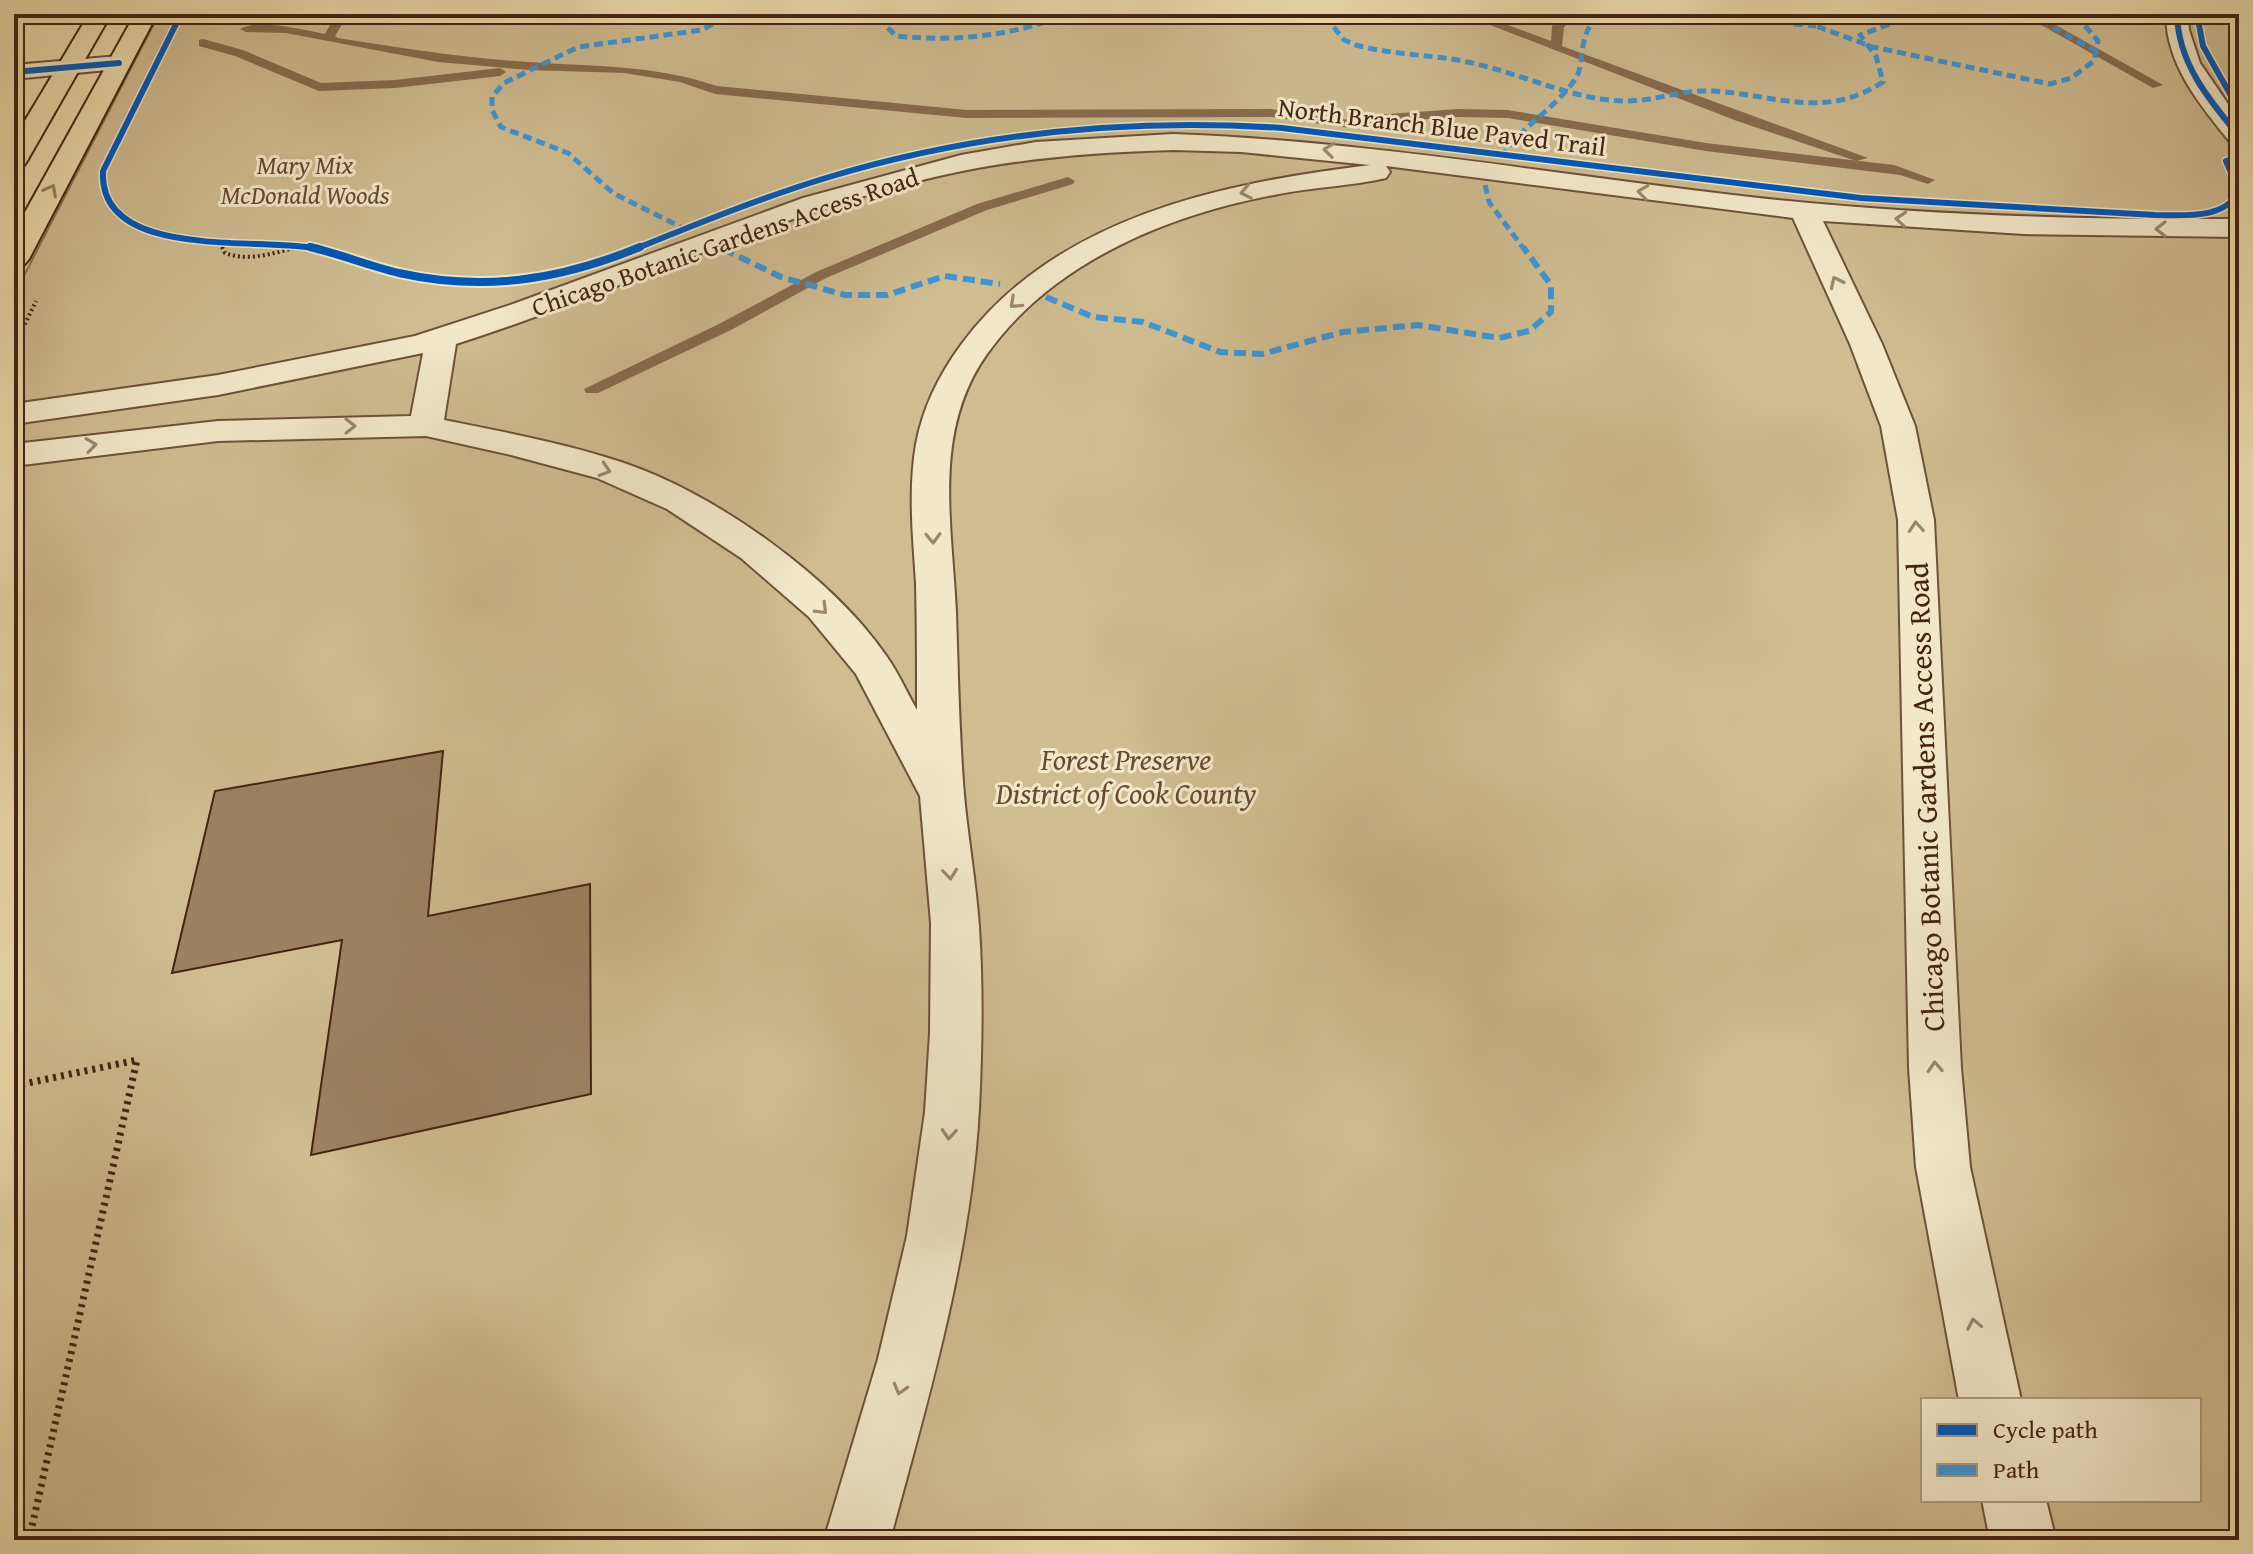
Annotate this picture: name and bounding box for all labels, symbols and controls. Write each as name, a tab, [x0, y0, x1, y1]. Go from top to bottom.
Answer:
street label: North Branch Blue Paved Trail	[1276, 87, 1608, 166]
one-way arrow	[1323, 142, 1336, 159]
park label: Mary Mix McDonald Woods	[221, 145, 390, 214]
street label: Chicago Botanic Gardens Access Road	[526, 157, 924, 326]
one-way arrow	[1240, 183, 1254, 200]
one-way arrow	[1636, 183, 1649, 200]
one-way arrow	[41, 184, 56, 198]
one-way arrow	[1894, 210, 1907, 227]
one-way arrow	[2154, 220, 2167, 238]
one-way arrow	[1830, 276, 1846, 290]
one-way arrow	[1010, 294, 1025, 308]
one-way arrow	[344, 417, 357, 435]
one-way arrow	[85, 436, 98, 453]
one-way arrow	[598, 461, 611, 477]
one-way arrow	[1908, 520, 1925, 533]
one-way arrow	[925, 532, 942, 545]
street label: Chicago Botanic Gardens Access Road	[1895, 562, 1955, 1032]
one-way arrow	[813, 599, 827, 614]
park label: Forest Preserve District of Cook County	[995, 737, 1256, 815]
one-way arrow	[941, 868, 958, 881]
one-way arrow	[1927, 1060, 1944, 1073]
one-way arrow	[941, 1128, 958, 1141]
one-way arrow	[1966, 1317, 1983, 1331]
one-way arrow	[893, 1381, 910, 1395]
legend	[1921, 1398, 2201, 1502]
text: Cycle path	[1993, 1412, 2098, 1447]
text: Path	[1993, 1452, 2040, 1487]

